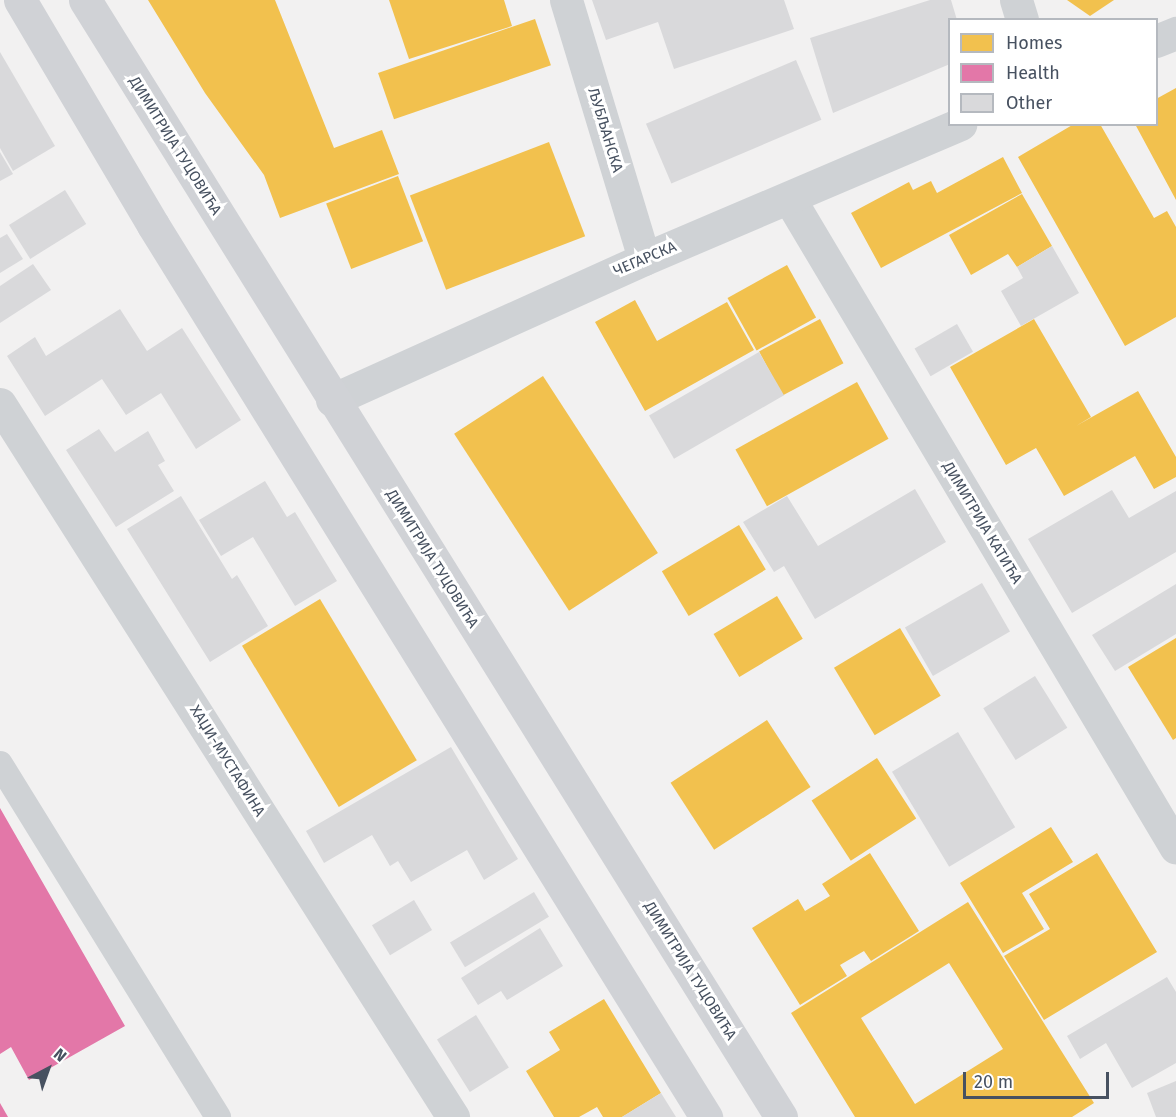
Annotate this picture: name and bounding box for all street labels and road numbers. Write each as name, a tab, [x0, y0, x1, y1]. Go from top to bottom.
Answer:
street label: ДИМИТРИЈА ТУЦОВИЋА	[125, 73, 225, 219]
street label: ЉУБЉАНСКА	[584, 85, 626, 175]
street label: ЧЕГАРСКА	[611, 238, 679, 280]
street label: ДИМИТРИЈА КАТИЋА	[938, 459, 1026, 587]
street label: ДИМИТРИЈА ТУЦОВИЋА	[382, 486, 482, 632]
street label: ХАЏИ-МУСТАФИНА	[186, 702, 268, 820]
street label: ДИМИТРИЈА ТУЦОВИЋА	[640, 898, 740, 1044]

